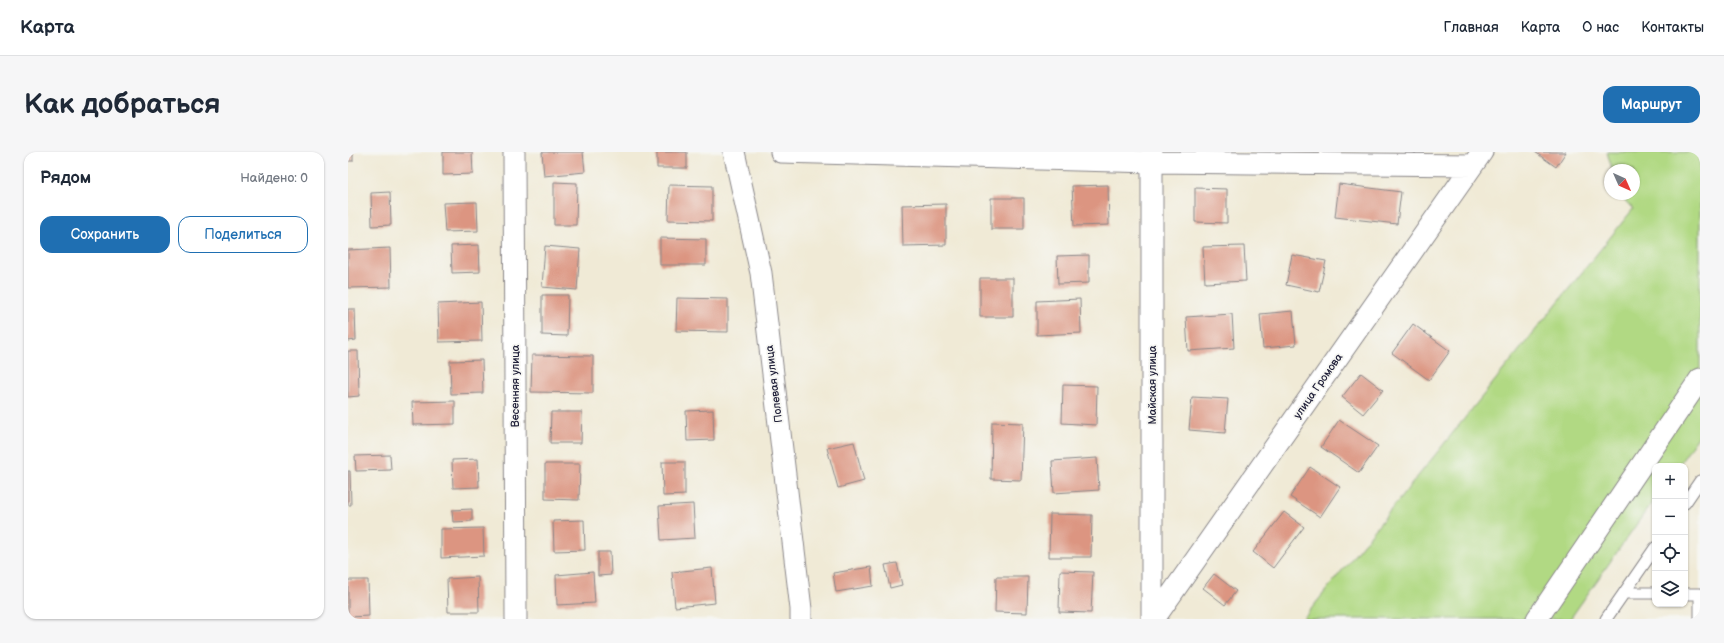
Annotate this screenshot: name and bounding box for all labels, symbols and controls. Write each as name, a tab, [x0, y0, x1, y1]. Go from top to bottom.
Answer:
text: Карта	[20, 16, 74, 39]
text: Главная	[1444, 19, 1499, 36]
text: Карта	[1521, 19, 1560, 36]
text: О нас	[1582, 19, 1619, 36]
text: Контакты	[1641, 19, 1704, 36]
button: Маршрут	[1603, 86, 1700, 123]
text: Как добраться	[24, 88, 221, 121]
north arrow	[1604, 164, 1640, 200]
text: Рядом	[40, 168, 91, 188]
text: Найдено: 0	[240, 170, 308, 186]
button: Сохранить	[40, 216, 170, 253]
button: Поделиться	[178, 216, 308, 253]
street label: Весенняя улица	[509, 344, 522, 427]
street label: Полевая улица	[763, 344, 785, 424]
street label: Майская улица	[1146, 345, 1159, 425]
street label: улица Громова	[1291, 350, 1346, 421]
map controls	[1652, 463, 1688, 607]
button: +	[1652, 463, 1688, 499]
button: −	[1652, 499, 1688, 535]
button: locate	[1652, 535, 1688, 571]
button: layers	[1652, 571, 1688, 607]

